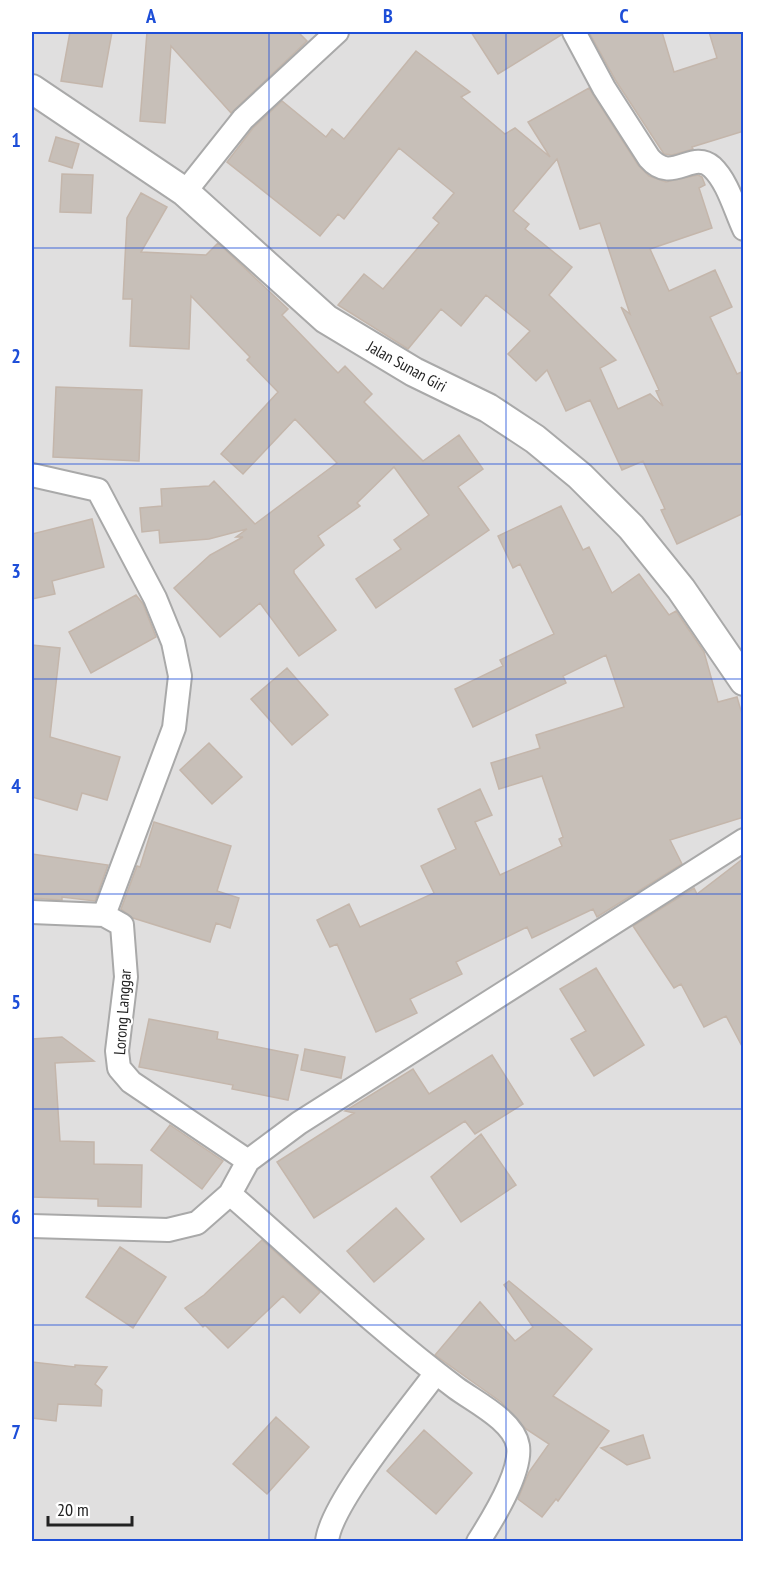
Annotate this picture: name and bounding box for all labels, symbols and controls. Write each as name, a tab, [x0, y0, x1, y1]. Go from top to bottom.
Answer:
text: A	[145, 3, 157, 29]
text: B	[383, 3, 393, 29]
text: C	[619, 3, 629, 29]
text: 1	[11, 127, 21, 153]
street label: Jalan Sunan Giri	[363, 336, 450, 396]
text: 2	[11, 343, 21, 369]
text: 3	[11, 558, 21, 584]
text: 4	[11, 773, 21, 799]
street label: Lorong Langgar	[109, 968, 135, 1056]
text: 5	[11, 989, 21, 1015]
text: 6	[11, 1204, 21, 1230]
text: 7	[11, 1419, 21, 1445]
scale bar	[48, 1489, 132, 1527]
text: 20 m	[57, 1498, 89, 1521]

